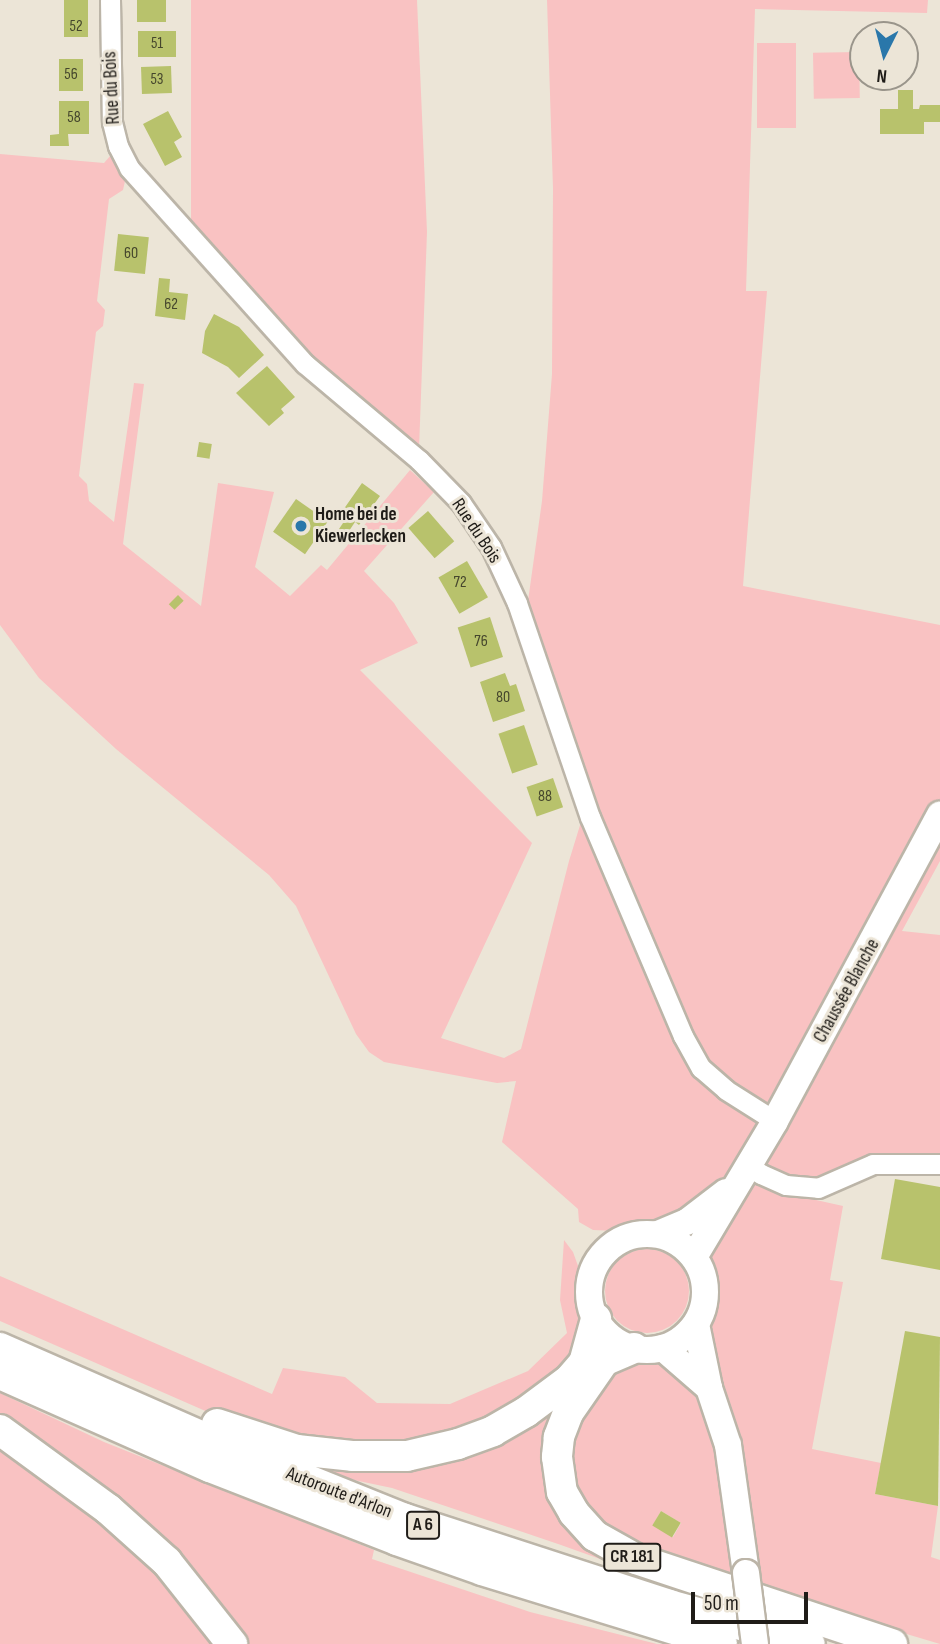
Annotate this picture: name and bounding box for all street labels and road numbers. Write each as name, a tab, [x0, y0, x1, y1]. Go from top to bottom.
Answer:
street label: Rue du Bois	[99, 51, 125, 125]
street label: Rue du Bois	[446, 494, 506, 568]
street label: Chaussée Blanche	[809, 935, 885, 1047]
street label: Autoroute d'Arlon	[283, 1462, 395, 1524]
road number: A 6	[406, 1510, 440, 1540]
road number: CR 181	[602, 1542, 662, 1572]

